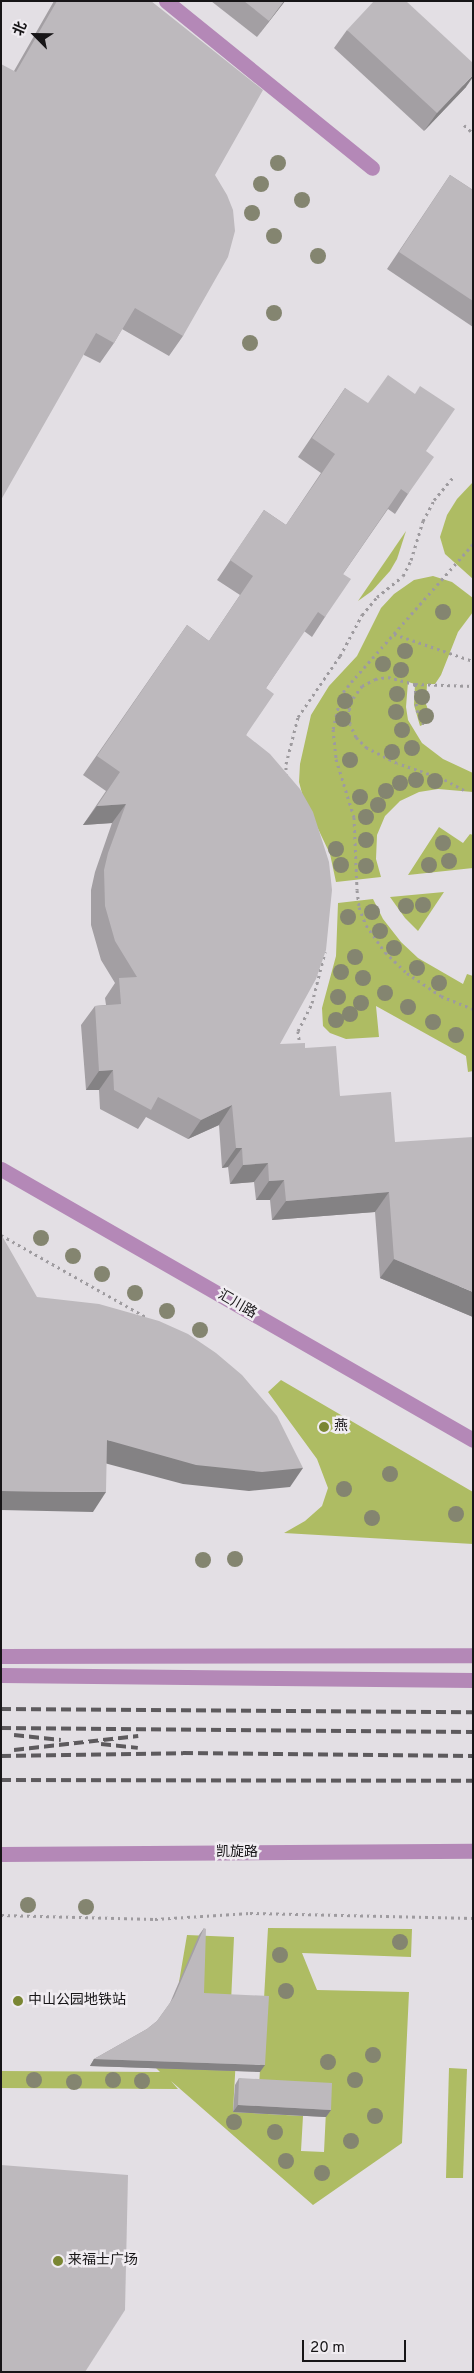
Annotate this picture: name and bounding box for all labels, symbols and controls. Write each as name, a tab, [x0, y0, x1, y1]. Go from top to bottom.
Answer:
north arrow	[10, 10, 60, 60]
text: 北	[10, 19, 31, 39]
street label: 汇川路	[215, 1287, 259, 1323]
place label: 燕	[334, 1419, 348, 1435]
marker: 燕	[318, 1421, 330, 1433]
street label: 凯旋路	[216, 1845, 258, 1861]
place label: 中山公园地铁站	[28, 1993, 126, 2009]
marker: 中山公园地铁站	[12, 1995, 24, 2007]
place label: 来福士广场	[68, 2253, 138, 2269]
marker: 来福士广场	[52, 2255, 64, 2267]
scale bar	[304, 2330, 408, 2362]
text: 20 m	[310, 2339, 345, 2358]

